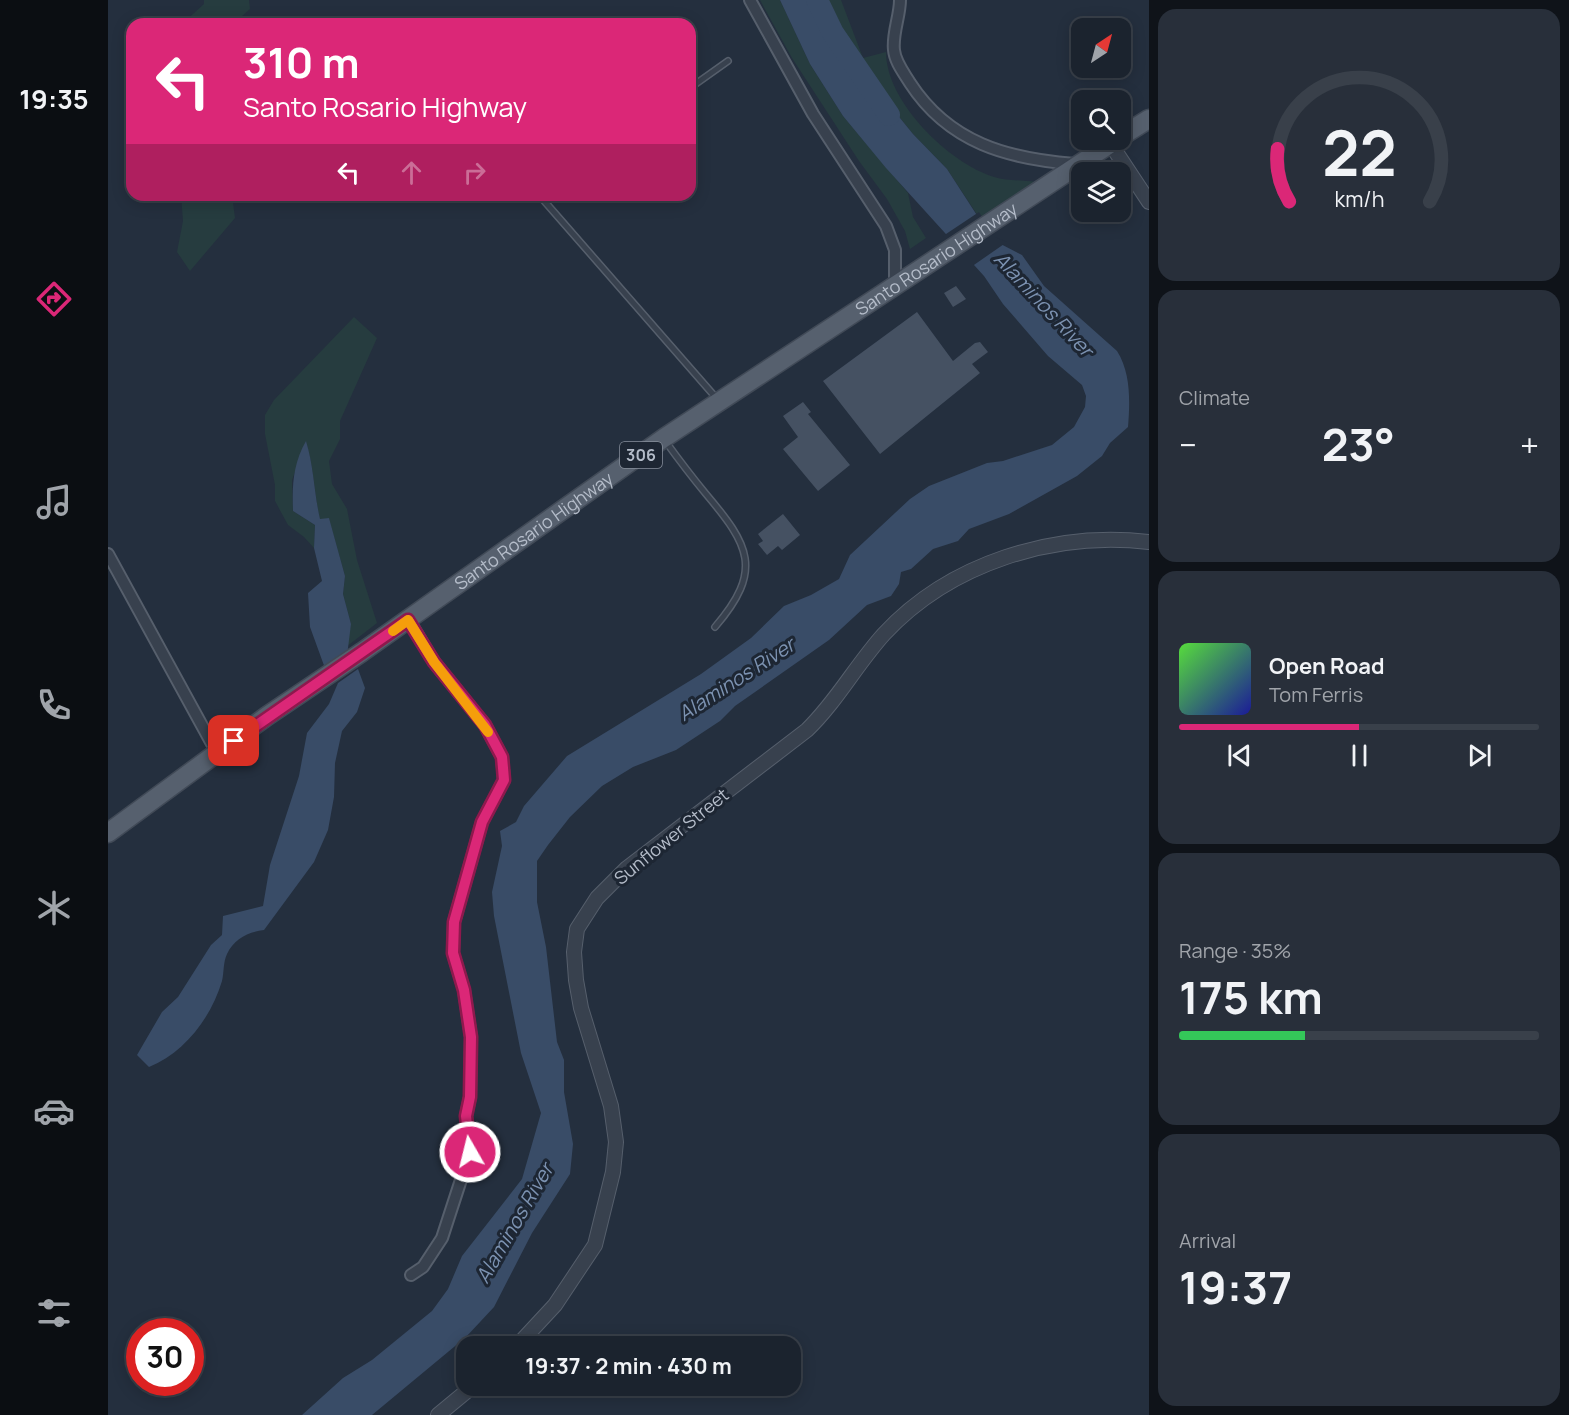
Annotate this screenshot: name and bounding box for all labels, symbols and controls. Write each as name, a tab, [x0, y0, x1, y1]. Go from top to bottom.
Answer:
north arrow	[1071, 18, 1131, 78]
map controls	[1071, 18, 1131, 222]
text: 310 m	[243, 33, 360, 91]
icon: left	[144, 42, 222, 120]
text: 19:35	[19, 80, 89, 117]
text: Santo Rosario Highway	[243, 88, 527, 125]
button: search	[1071, 90, 1131, 150]
text: 22	[1322, 109, 1396, 195]
icon: left	[332, 156, 365, 189]
icon: ahead	[395, 156, 428, 189]
icon: right	[458, 156, 491, 189]
button: layers	[1071, 162, 1131, 222]
text: km/h	[1334, 184, 1384, 213]
street label: Santo Rosario Highway	[850, 196, 1022, 321]
water label: Alaminos River	[988, 246, 1101, 364]
icon: directions	[33, 278, 75, 320]
text: Climate	[1179, 384, 1250, 411]
text: 23°	[1322, 413, 1395, 475]
text: −	[1179, 422, 1197, 467]
text: +	[1520, 422, 1539, 467]
road number: 306	[620, 442, 662, 468]
street label: Santo Rosario Highway	[449, 466, 618, 595]
icon: music	[33, 481, 75, 523]
water label: Alaminos River	[672, 630, 802, 727]
text: Open Road	[1269, 651, 1384, 681]
text: Tom Ferris	[1269, 681, 1363, 708]
icon: phone	[33, 684, 75, 726]
pin	[208, 715, 259, 766]
icon: arrive	[217, 724, 250, 757]
icon: previous	[1223, 739, 1256, 772]
icon: pause	[1343, 739, 1376, 772]
icon: next	[1463, 739, 1496, 772]
street label: Sunflower Street	[609, 782, 733, 890]
icon: climate	[33, 887, 75, 929]
text: Range · 35%	[1179, 937, 1291, 964]
text: 175 km	[1179, 966, 1323, 1028]
icon: car	[33, 1090, 75, 1132]
position arrow	[438, 1120, 502, 1184]
water label: Alaminos River	[469, 1156, 561, 1288]
text: Arrival	[1179, 1227, 1236, 1254]
text: 19:37	[1179, 1256, 1292, 1318]
icon: filters	[33, 1292, 75, 1334]
speed limit sign: 30	[126, 1318, 204, 1396]
text: 19:37 · 2 min · 430 m	[525, 1351, 732, 1381]

